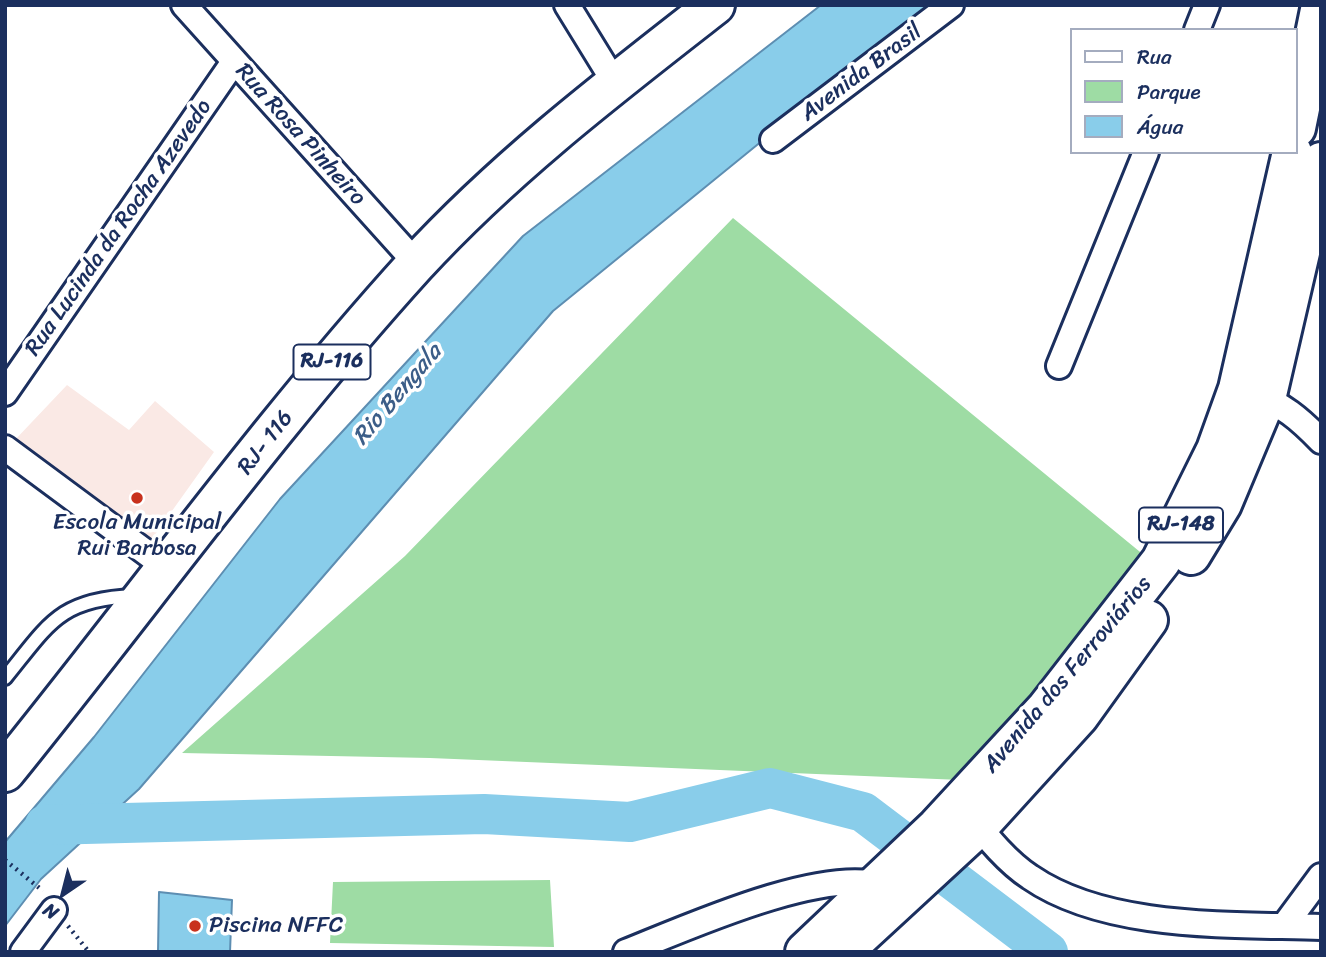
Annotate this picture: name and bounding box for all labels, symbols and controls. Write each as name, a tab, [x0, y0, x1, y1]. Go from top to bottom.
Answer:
street label: Avenida Brasil	[796, 18, 928, 128]
legend	[1070, 28, 1298, 154]
text: Rua	[1137, 38, 1172, 76]
street label: Rua Rosa Pinheiro	[229, 58, 371, 212]
text: Parque	[1137, 73, 1201, 111]
street label: Rua Lucinda da Rocha Azevedo	[20, 94, 218, 362]
text: Água	[1137, 108, 1183, 146]
water label: Rio Bengala	[347, 339, 449, 451]
road number: RJ-116	[294, 344, 370, 380]
street label: RJ- 116	[232, 405, 300, 481]
marker: Escola Municipal Rui Barbosa	[129, 490, 145, 506]
road number: RJ-148	[1139, 508, 1223, 542]
place label: Escola Municipal Rui Barbosa	[53, 509, 221, 563]
street label: Avenida dos Ferroviários	[978, 571, 1158, 779]
north arrow	[28, 859, 98, 929]
text: N	[36, 894, 66, 929]
place label: Piscina NFFC	[209, 912, 343, 940]
marker: Piscina NFFC	[187, 918, 203, 934]

